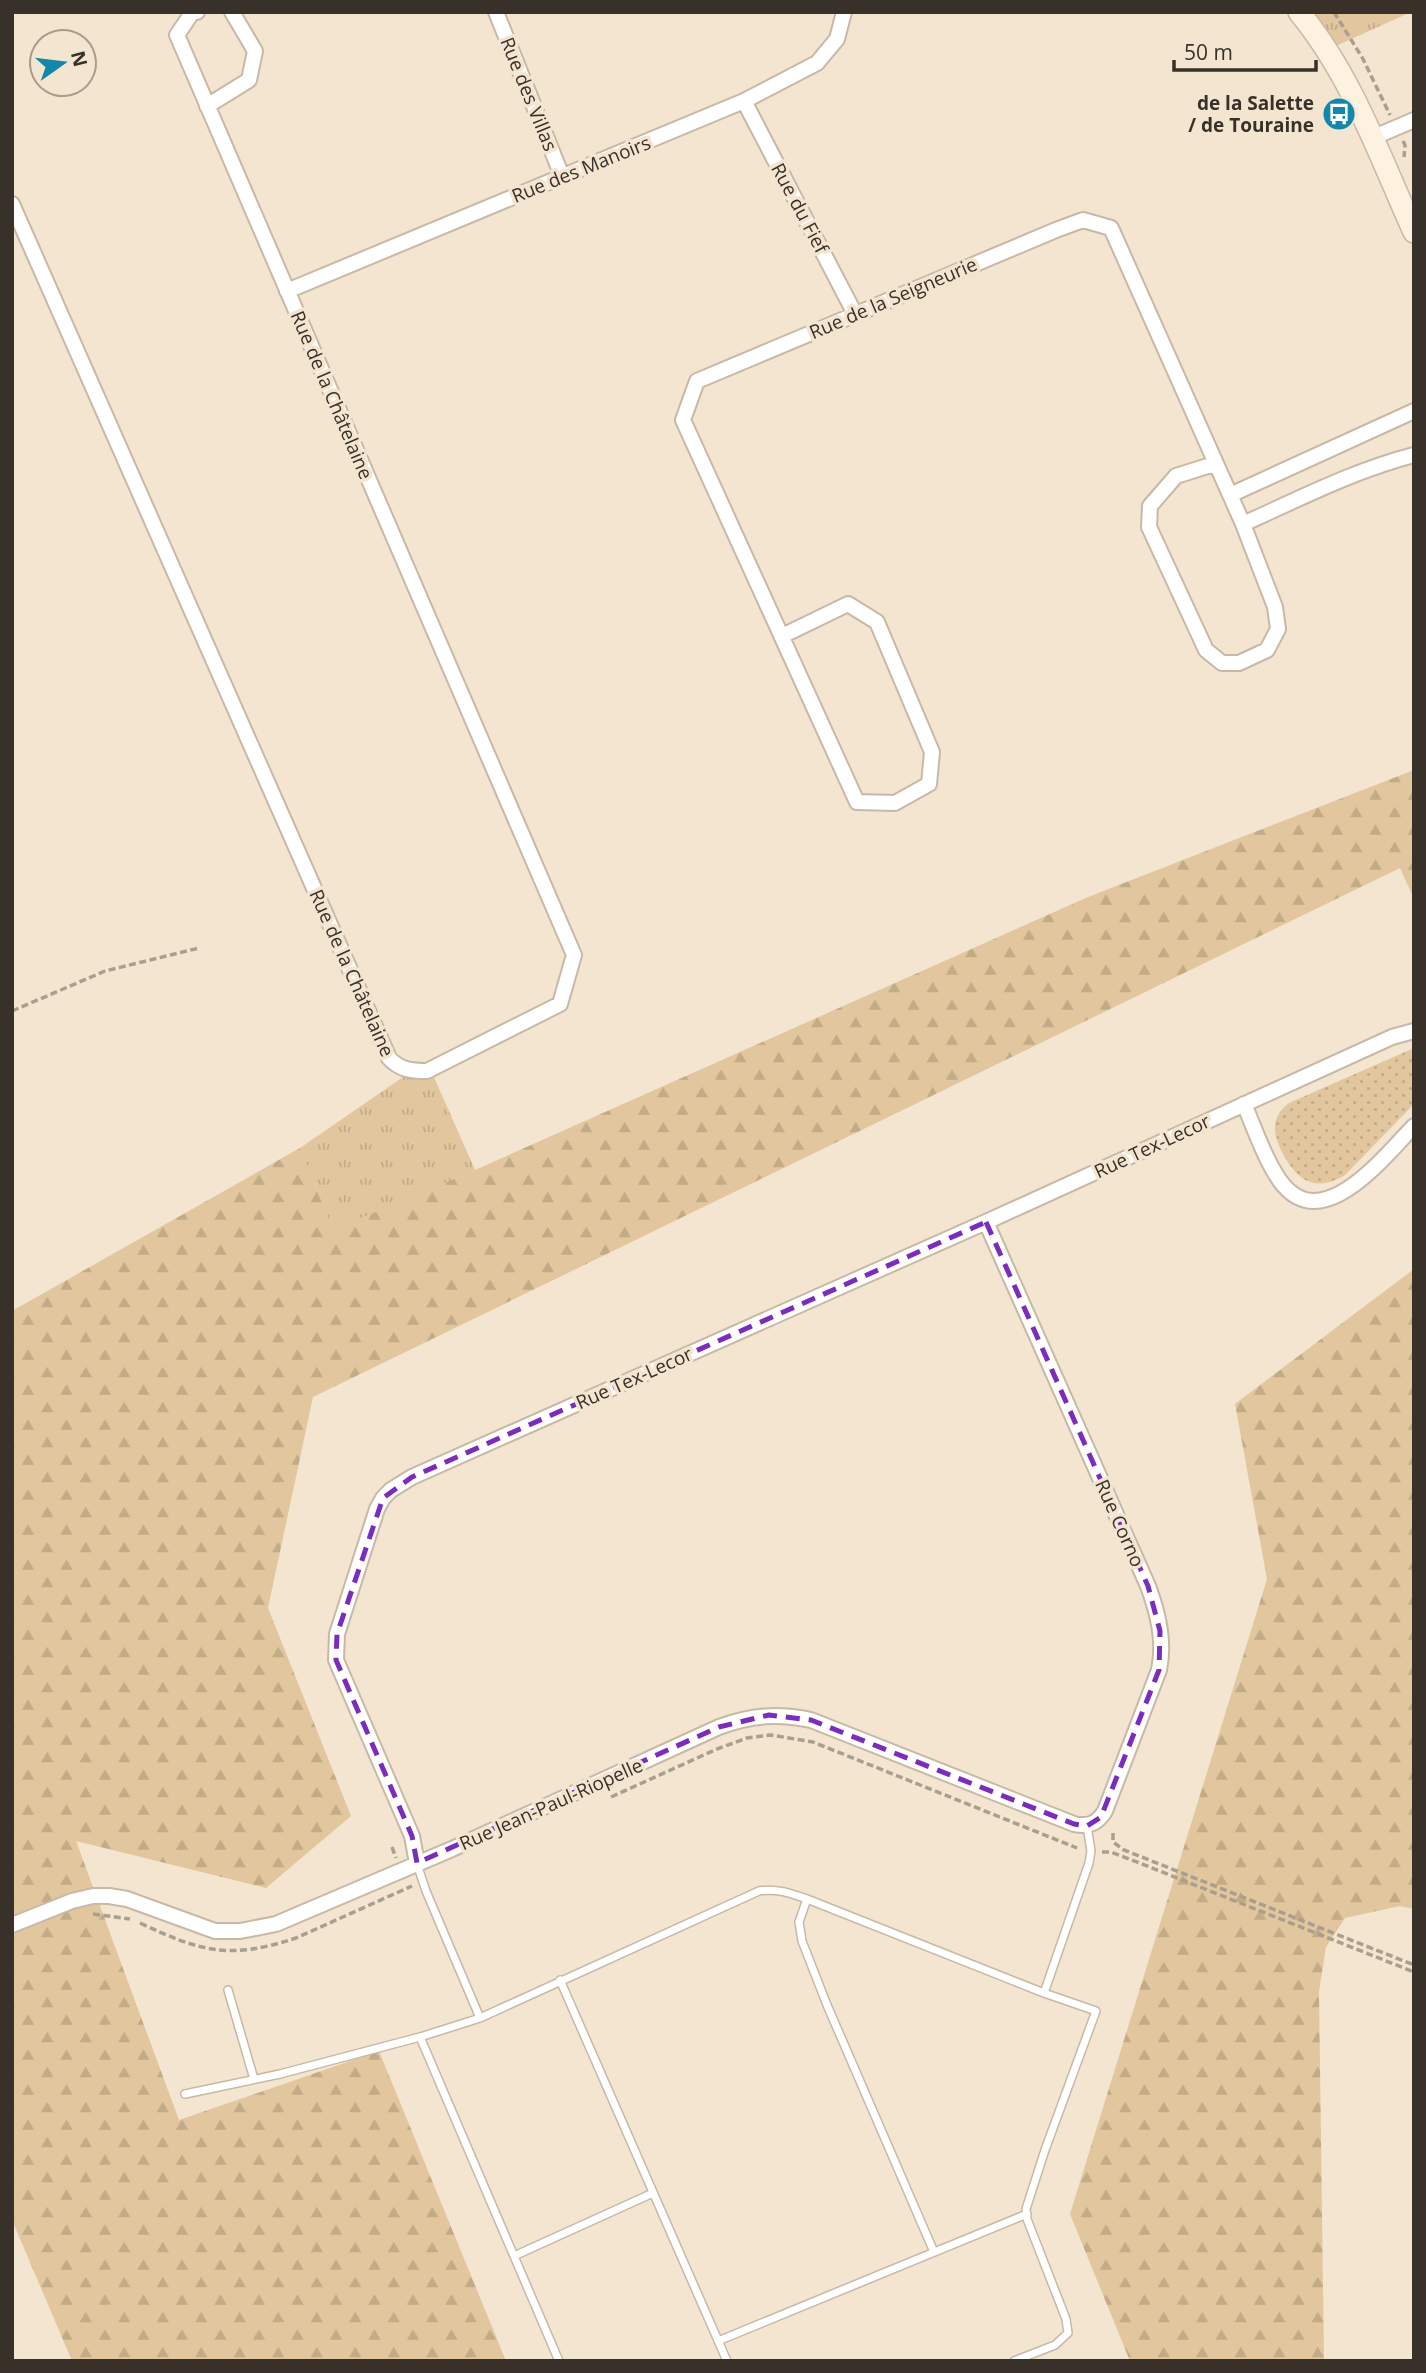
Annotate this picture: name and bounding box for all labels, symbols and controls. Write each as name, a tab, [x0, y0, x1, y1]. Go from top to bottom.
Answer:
north arrow	[28, 28, 98, 98]
scale bar	[1174, 28, 1316, 72]
street label: Rue des Villas	[494, 33, 564, 155]
text: 50 m	[1184, 38, 1233, 66]
text: N	[65, 48, 94, 70]
place label: de la Salette / de Touraine	[1188, 90, 1314, 138]
bus stop icon: de la Salette / de Touraine	[1320, 95, 1358, 133]
street label: Rue des Manoirs	[508, 129, 654, 209]
street label: Rue du Fief	[765, 158, 835, 259]
street label: Rue de la Seigneurie	[805, 251, 981, 345]
street label: Rue de la Châtelaine	[285, 307, 379, 483]
street label: Rue de la Châtelaine	[303, 885, 401, 1061]
street label: Rue Tex-Lecor	[1090, 1108, 1214, 1184]
street label: Rue Tex-Lecor	[572, 1341, 697, 1415]
street label: Rue Corno	[1089, 1475, 1151, 1571]
street label: Rue Jean-Paul-Riopelle	[455, 1752, 647, 1856]

